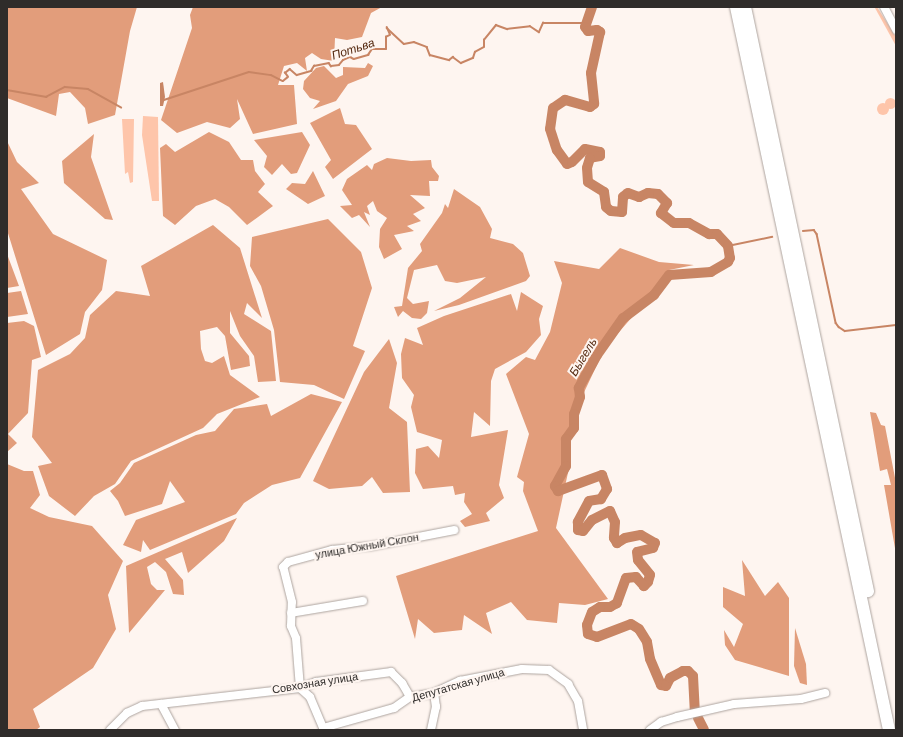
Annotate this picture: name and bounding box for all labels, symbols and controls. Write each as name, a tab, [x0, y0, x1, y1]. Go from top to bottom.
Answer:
water label: Потьва	[330, 35, 376, 63]
water label: Быгель	[566, 335, 600, 379]
street label: улица Южный Склон	[314, 530, 420, 562]
street label: Депутатская улица	[410, 665, 506, 705]
street label: Совхозная улица	[271, 670, 359, 696]

